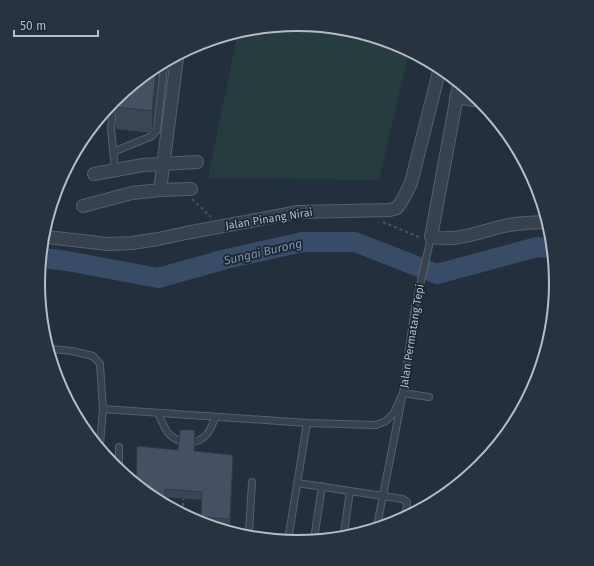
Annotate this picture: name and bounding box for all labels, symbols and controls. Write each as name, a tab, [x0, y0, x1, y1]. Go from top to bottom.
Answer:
scale bar	[14, 12, 98, 38]
text: 50 m	[20, 19, 46, 33]
street label: Jalan Pinang Nirai	[224, 206, 314, 232]
water label: Sungai Burong	[222, 236, 303, 268]
street label: Jalan Permatang Tepi	[397, 283, 427, 389]

